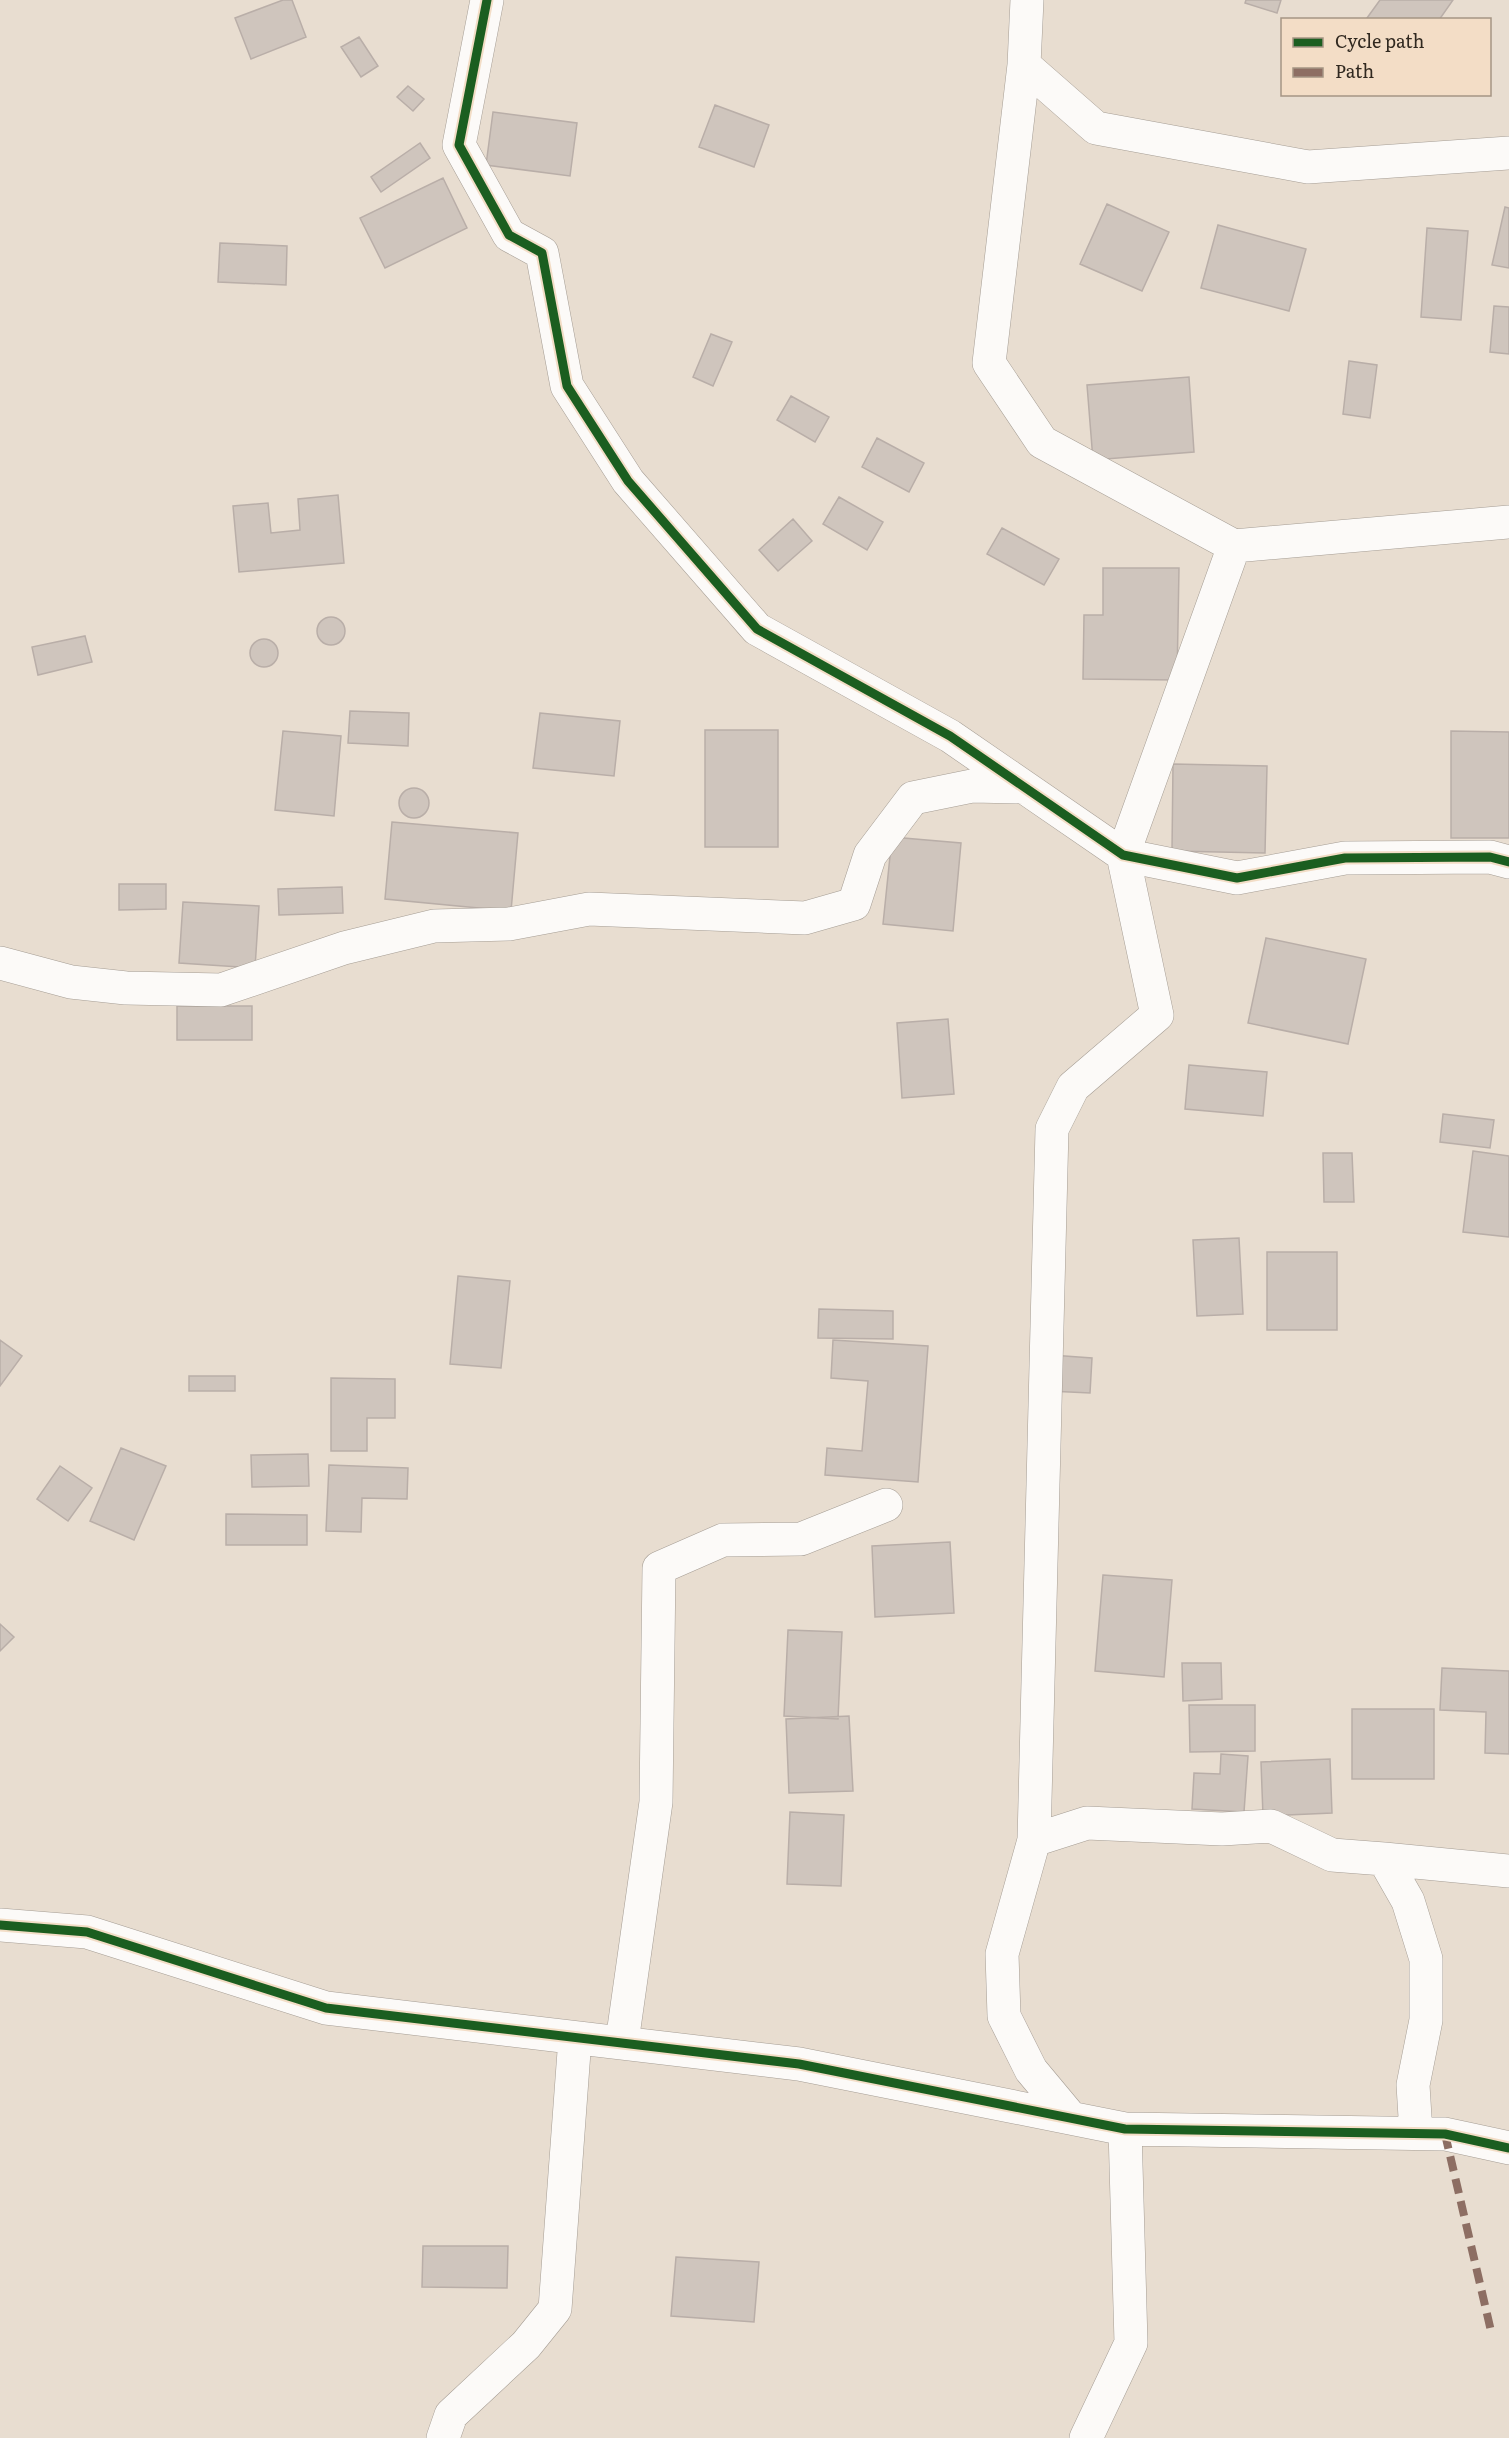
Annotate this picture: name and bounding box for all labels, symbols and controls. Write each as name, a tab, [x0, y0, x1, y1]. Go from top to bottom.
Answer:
legend	[1281, 18, 1491, 96]
text: Cycle path	[1335, 27, 1424, 54]
text: Path	[1335, 57, 1374, 84]

